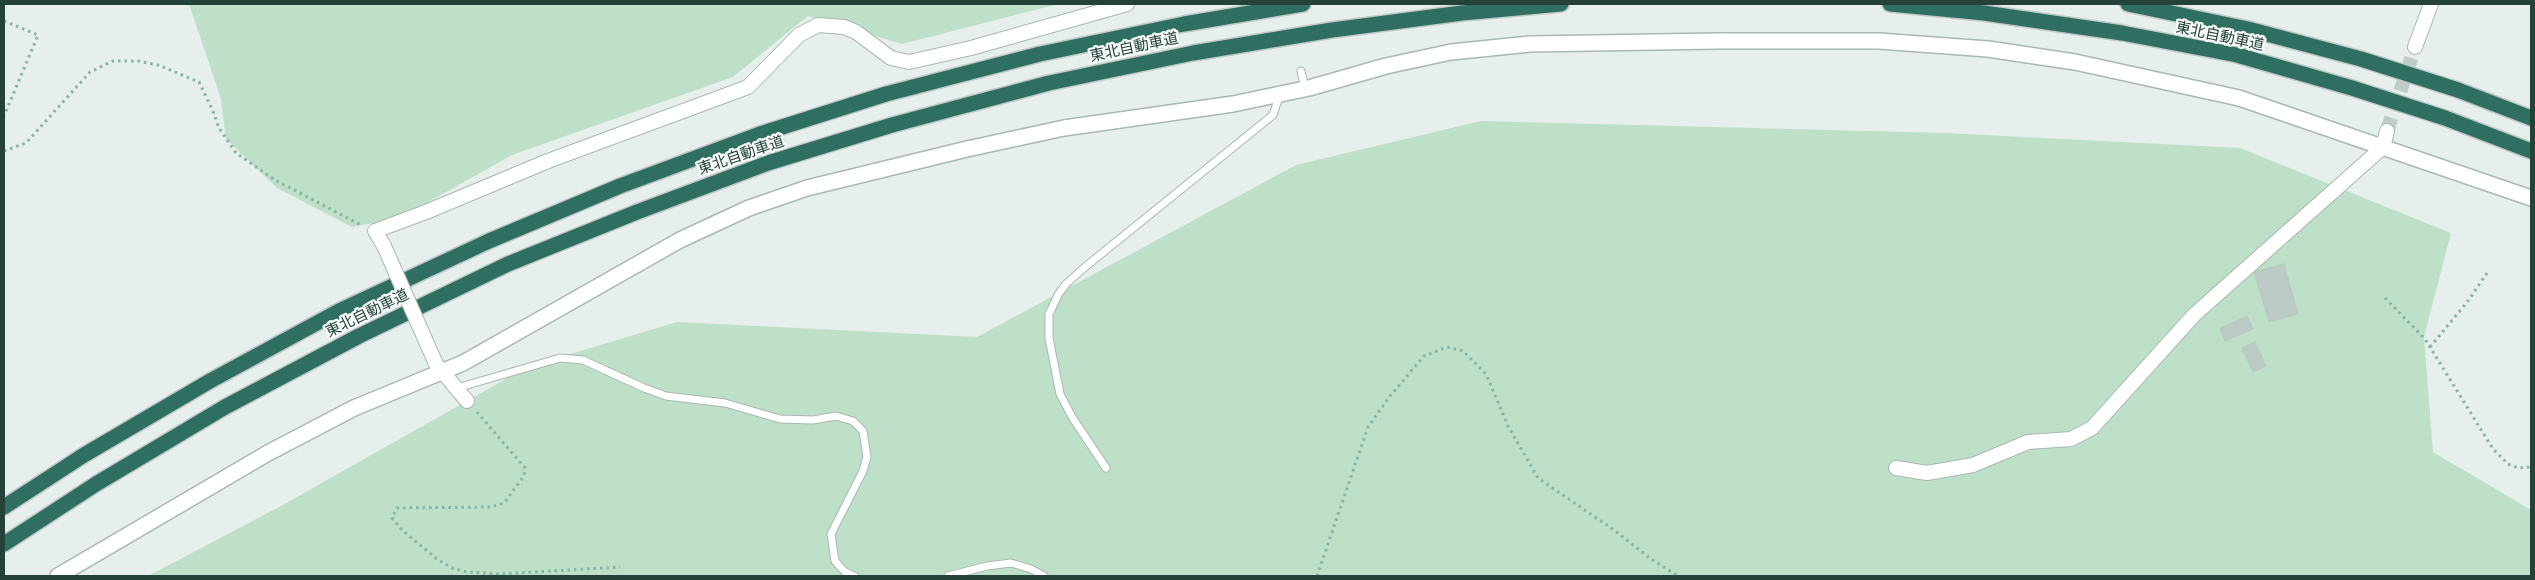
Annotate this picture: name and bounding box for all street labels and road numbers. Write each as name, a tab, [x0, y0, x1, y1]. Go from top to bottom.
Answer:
street label: 東北自動車道	[2174, 18, 2266, 54]
street label: 東北自動車道	[1088, 29, 1180, 65]
street label: 東北自動車道	[696, 132, 786, 178]
street label: 東北自動車道	[323, 285, 411, 341]

